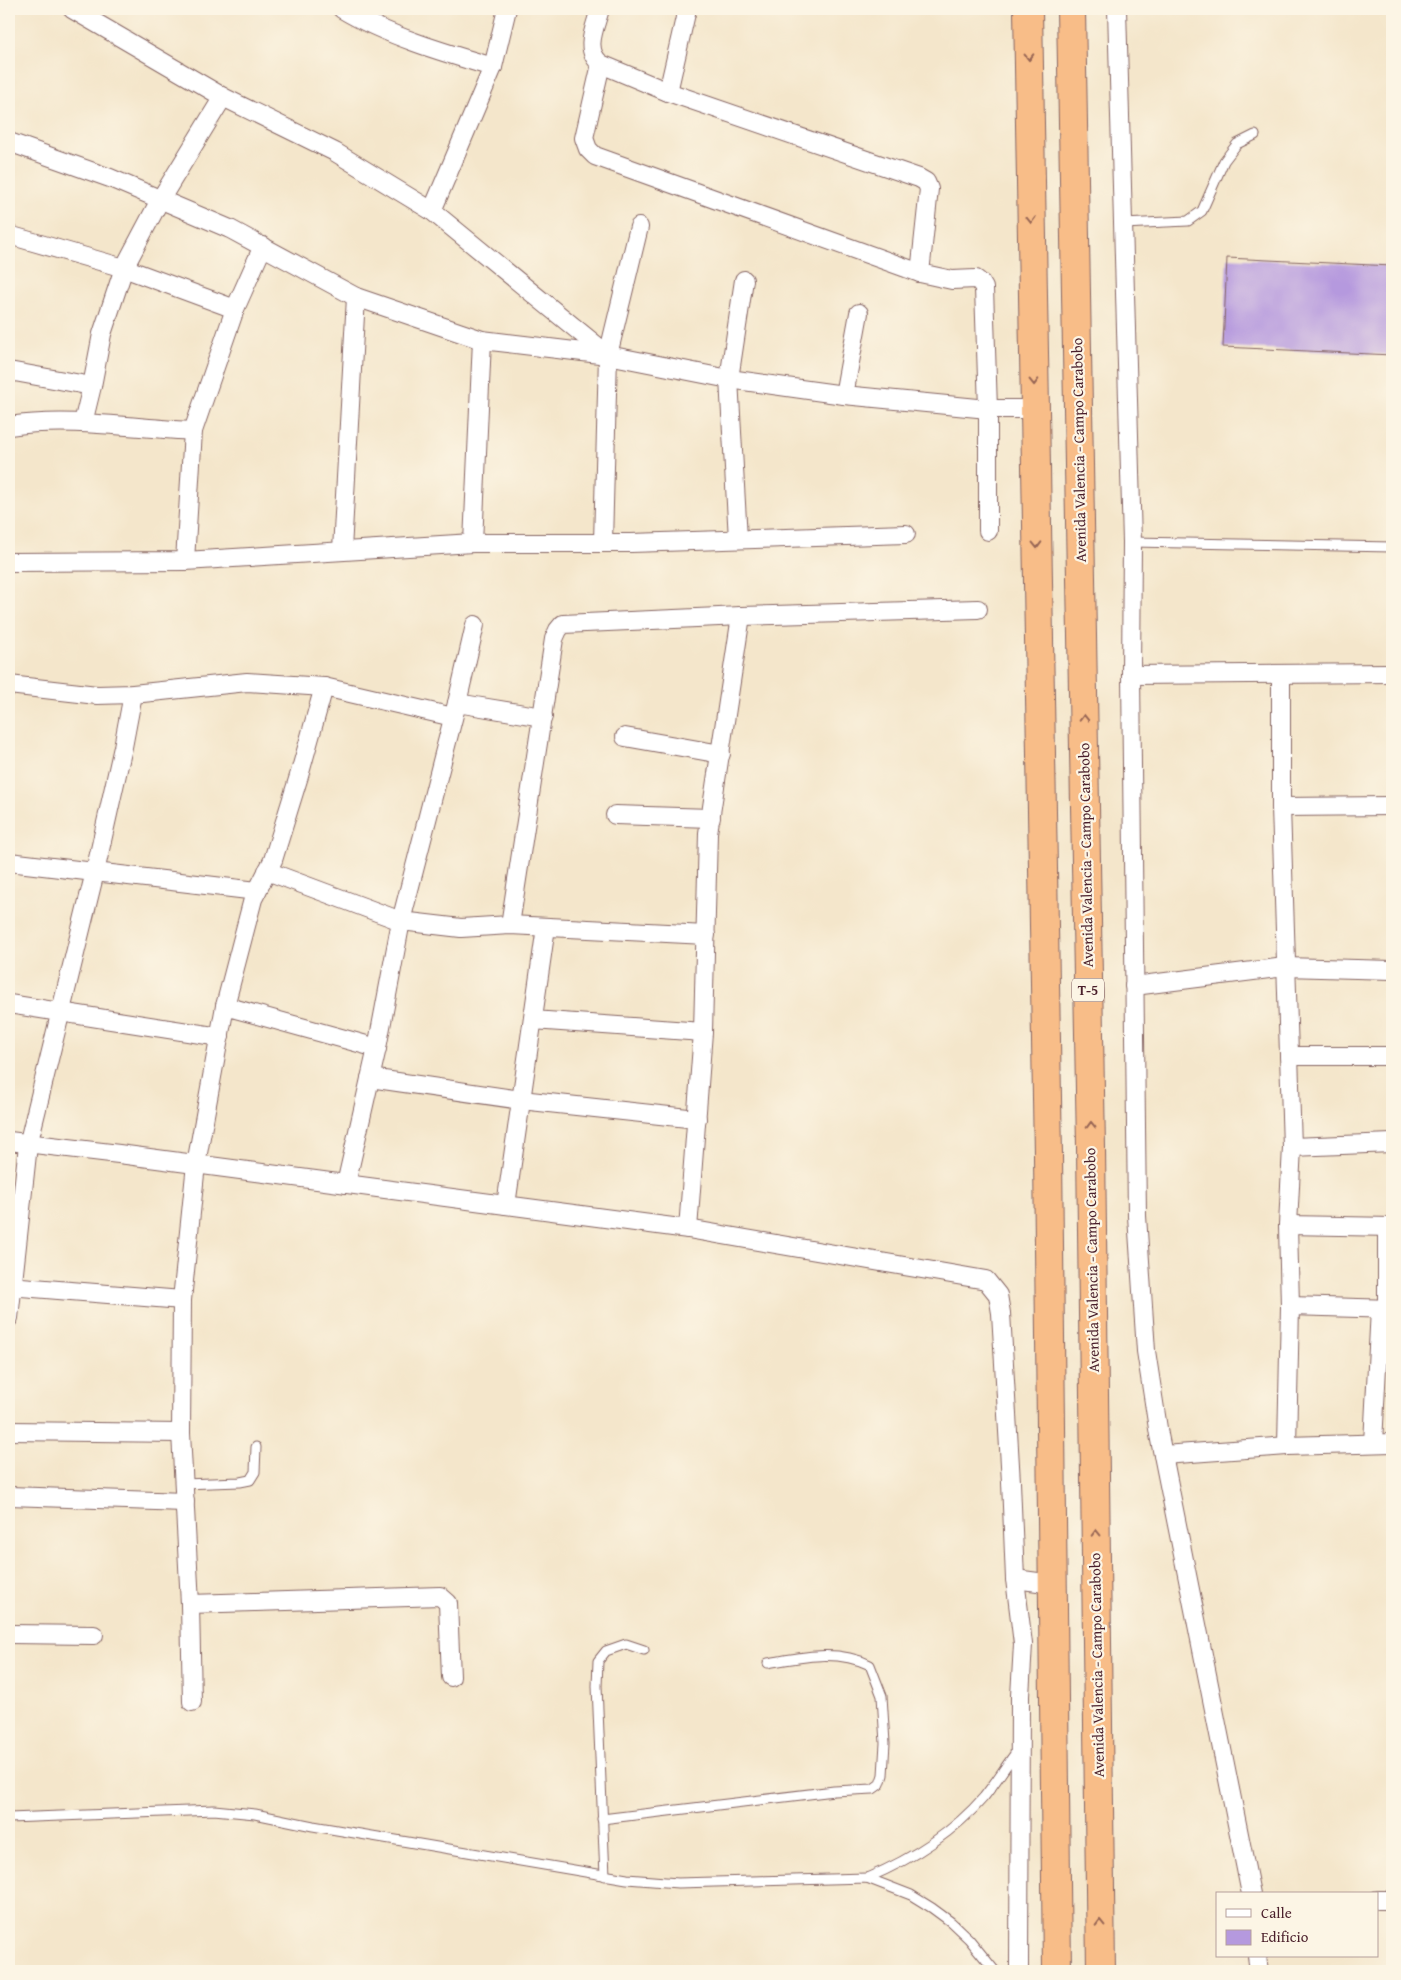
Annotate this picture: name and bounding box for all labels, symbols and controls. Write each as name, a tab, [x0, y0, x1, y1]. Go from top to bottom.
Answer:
one-way arrow	[1024, 54, 1034, 62]
one-way arrow	[1026, 216, 1036, 224]
street label: Avenida Valencia - Campo Carabobo	[1066, 337, 1091, 563]
one-way arrow	[1029, 379, 1039, 387]
one-way arrow	[1031, 541, 1042, 549]
one-way arrow	[1078, 713, 1089, 721]
street label: Avenida Valencia - Campo Carabobo	[1073, 742, 1098, 968]
road number: T-5	[1072, 978, 1104, 1002]
one-way arrow	[1086, 1121, 1096, 1128]
street label: Avenida Valencia - Campo Carabobo	[1079, 1147, 1104, 1373]
one-way arrow	[1091, 1528, 1101, 1536]
street label: Avenida Valencia - Campo Carabobo	[1084, 1552, 1109, 1778]
legend	[1216, 1892, 1378, 1958]
text: Calle	[1261, 1902, 1292, 1923]
one-way arrow	[1095, 1918, 1105, 1926]
text: Edificio	[1261, 1926, 1309, 1947]

